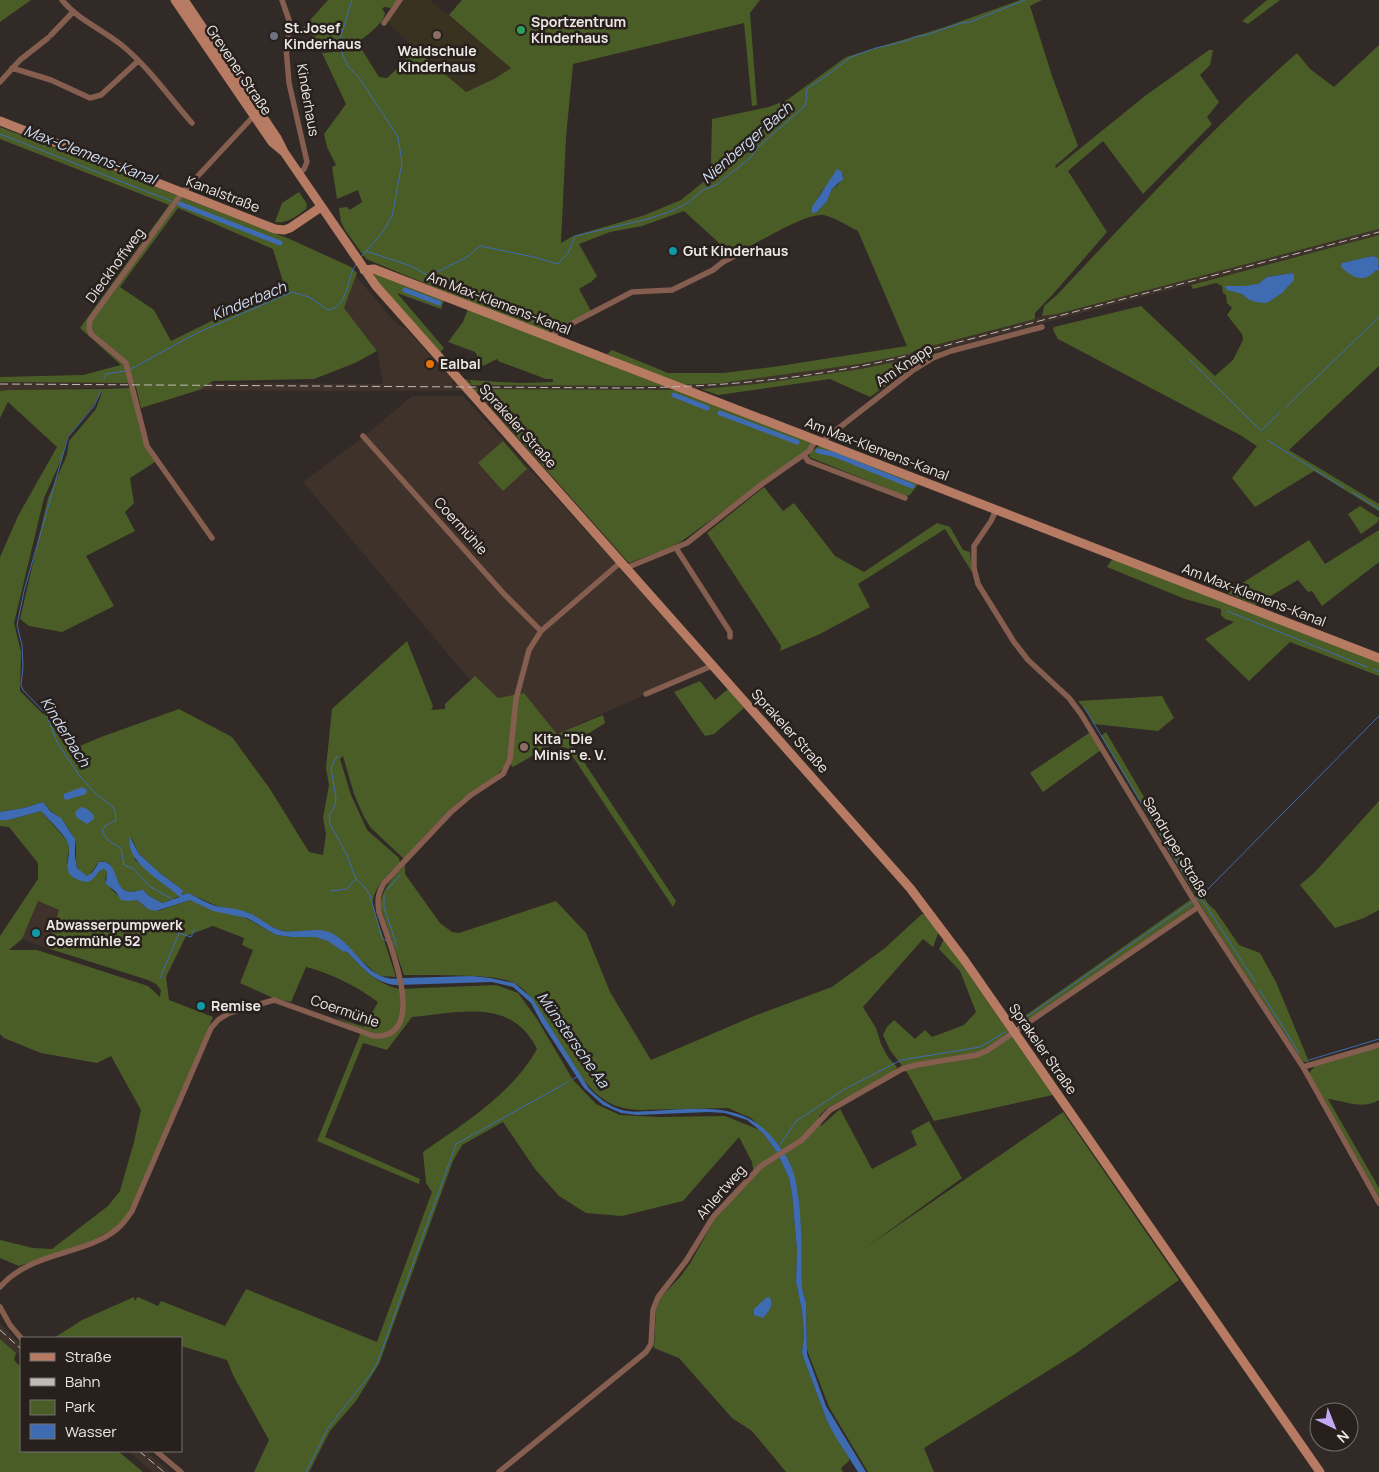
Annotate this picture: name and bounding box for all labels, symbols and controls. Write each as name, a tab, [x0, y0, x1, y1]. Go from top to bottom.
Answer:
place label: Sportzentrum Kinderhaus	[531, 12, 626, 47]
place label: St.Josef Kinderhaus	[284, 18, 362, 53]
street label: Grevener Straße	[202, 21, 277, 119]
marker: Sportzentrum Kinderhaus	[515, 24, 527, 36]
marker: Waldschule Kinderhaus	[431, 29, 443, 41]
marker: St.Josef Kinderhaus	[268, 30, 280, 42]
place label: Waldschule Kinderhaus	[397, 41, 477, 76]
street label: Kinderhaus	[293, 62, 324, 138]
water label: Nienberger Bach	[696, 96, 798, 188]
water label: Max-Clemens-Kanal	[21, 120, 162, 190]
street label: Kanalstraße	[184, 171, 263, 216]
street label: Dieckhoffweg	[81, 223, 148, 306]
place label: Gut Kinderhaus	[683, 241, 789, 260]
marker: Gut Kinderhaus	[667, 245, 679, 257]
street label: Am Max-Klemens-Kanal	[425, 266, 574, 339]
water label: Kinderbach	[208, 276, 290, 325]
street label: Am Knapp	[872, 339, 936, 391]
place label: Ealbal	[440, 354, 481, 373]
marker: Ealbal	[424, 358, 436, 370]
street label: Sprakeler Straße	[475, 380, 561, 472]
street label: Am Max-Klemens-Kanal	[803, 412, 952, 485]
street label: Coermühle	[430, 493, 492, 559]
street label: Am Max-Klemens-Kanal	[1180, 558, 1329, 631]
street label: Sprakeler Straße	[747, 685, 833, 777]
water label: Kinderbach	[36, 693, 96, 772]
place label: Kita "Die Minis" e. V.	[534, 729, 607, 764]
marker: Kita "Die Minis" e. V.	[518, 741, 530, 753]
street label: Sandruper Straße	[1139, 793, 1214, 900]
place label: Abwasserpumpwerk Coermühle 52	[46, 915, 183, 950]
marker: Abwasserpumpwerk Coermühle 52	[30, 927, 42, 939]
water label: Münstersche Aa	[533, 988, 615, 1092]
street label: Coermühle	[308, 990, 382, 1031]
place label: Remise	[211, 996, 261, 1015]
street label: Sprakeler Straße	[1005, 999, 1082, 1098]
marker: Remise	[195, 1000, 207, 1012]
street label: Ahlertweg	[692, 1160, 750, 1223]
legend	[20, 1337, 182, 1452]
text: Straße	[65, 1346, 112, 1367]
text: Bahn	[65, 1371, 100, 1392]
text: Park	[65, 1396, 95, 1417]
north arrow	[1309, 1402, 1359, 1452]
text: Wasser	[65, 1421, 117, 1442]
text: N	[1333, 1426, 1353, 1447]

